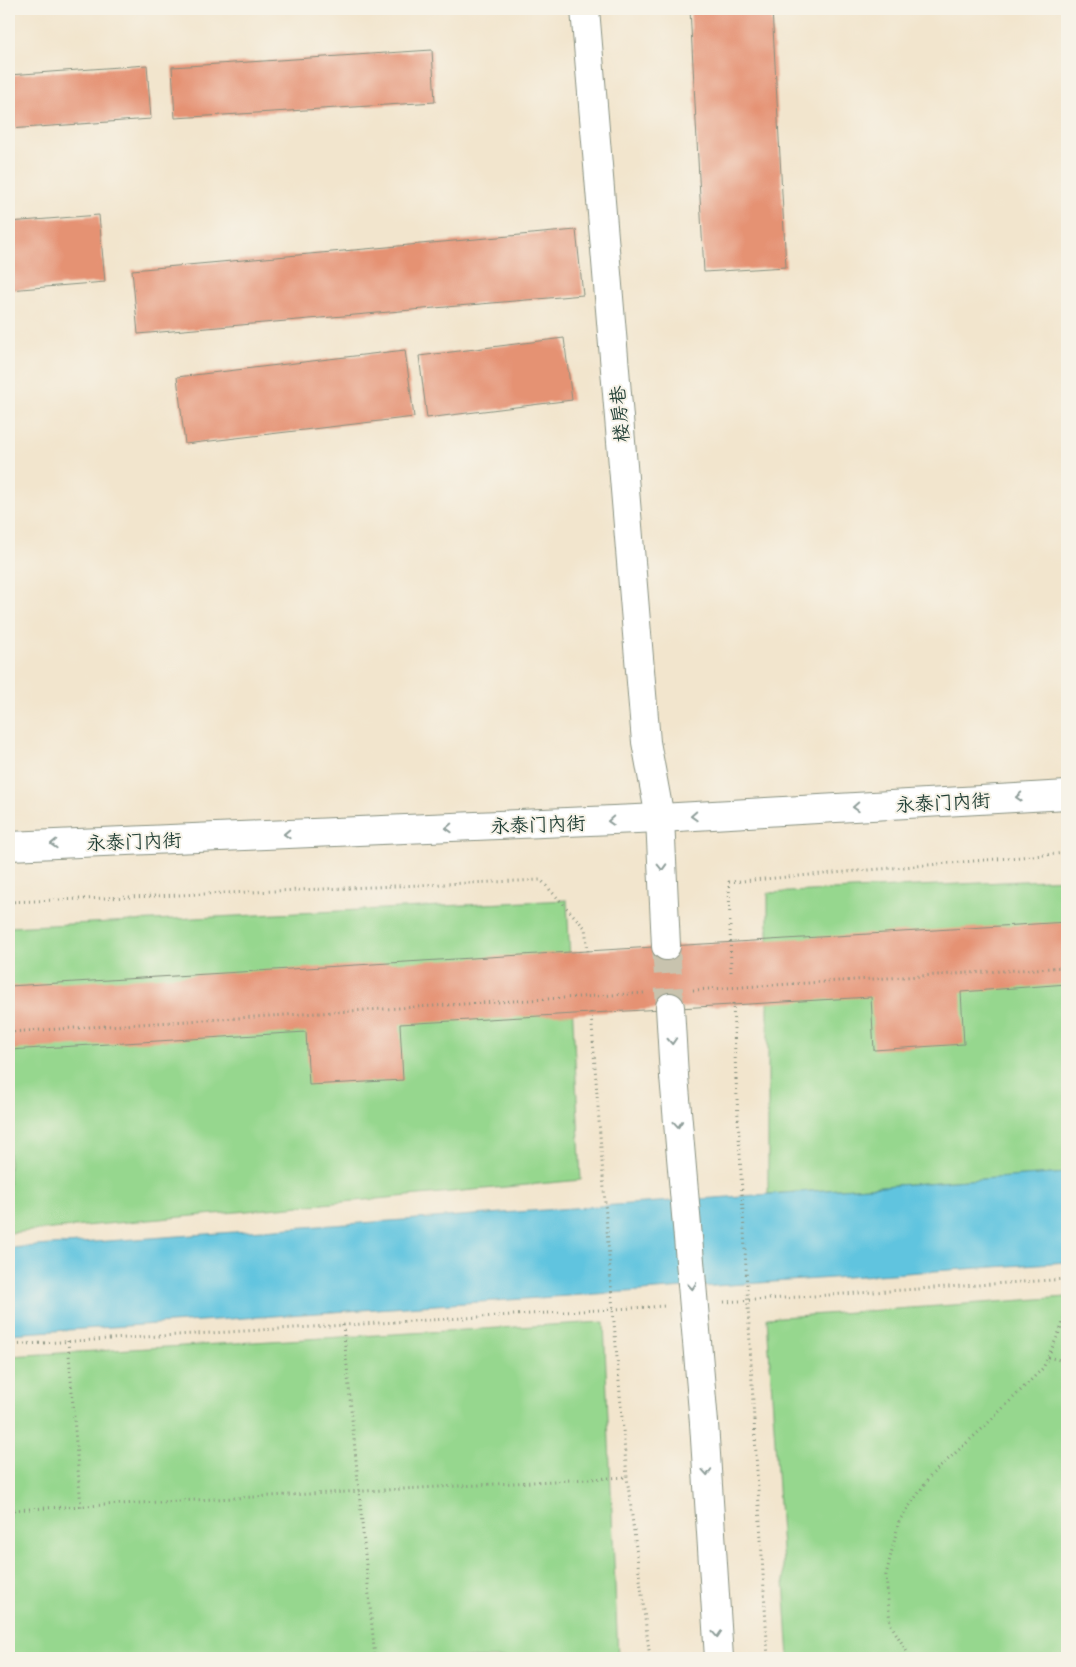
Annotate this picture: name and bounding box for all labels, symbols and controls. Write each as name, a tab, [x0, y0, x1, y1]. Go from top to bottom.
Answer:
street label: 楼房巷	[606, 384, 635, 443]
street label: 永泰门内街	[895, 789, 991, 818]
one-way arrow	[1014, 792, 1022, 803]
one-way arrow	[852, 801, 860, 812]
street label: 永泰门内街	[490, 811, 586, 840]
one-way arrow	[690, 811, 698, 822]
one-way arrow	[607, 815, 615, 826]
one-way arrow	[445, 822, 453, 833]
street label: 永泰门内街	[86, 828, 182, 857]
one-way arrow	[282, 829, 290, 840]
one-way arrow	[50, 839, 58, 850]
one-way arrow	[657, 864, 667, 871]
one-way arrow	[666, 1038, 677, 1046]
one-way arrow	[672, 1121, 683, 1129]
one-way arrow	[686, 1283, 697, 1291]
one-way arrow	[701, 1468, 712, 1476]
one-way arrow	[712, 1630, 723, 1638]

